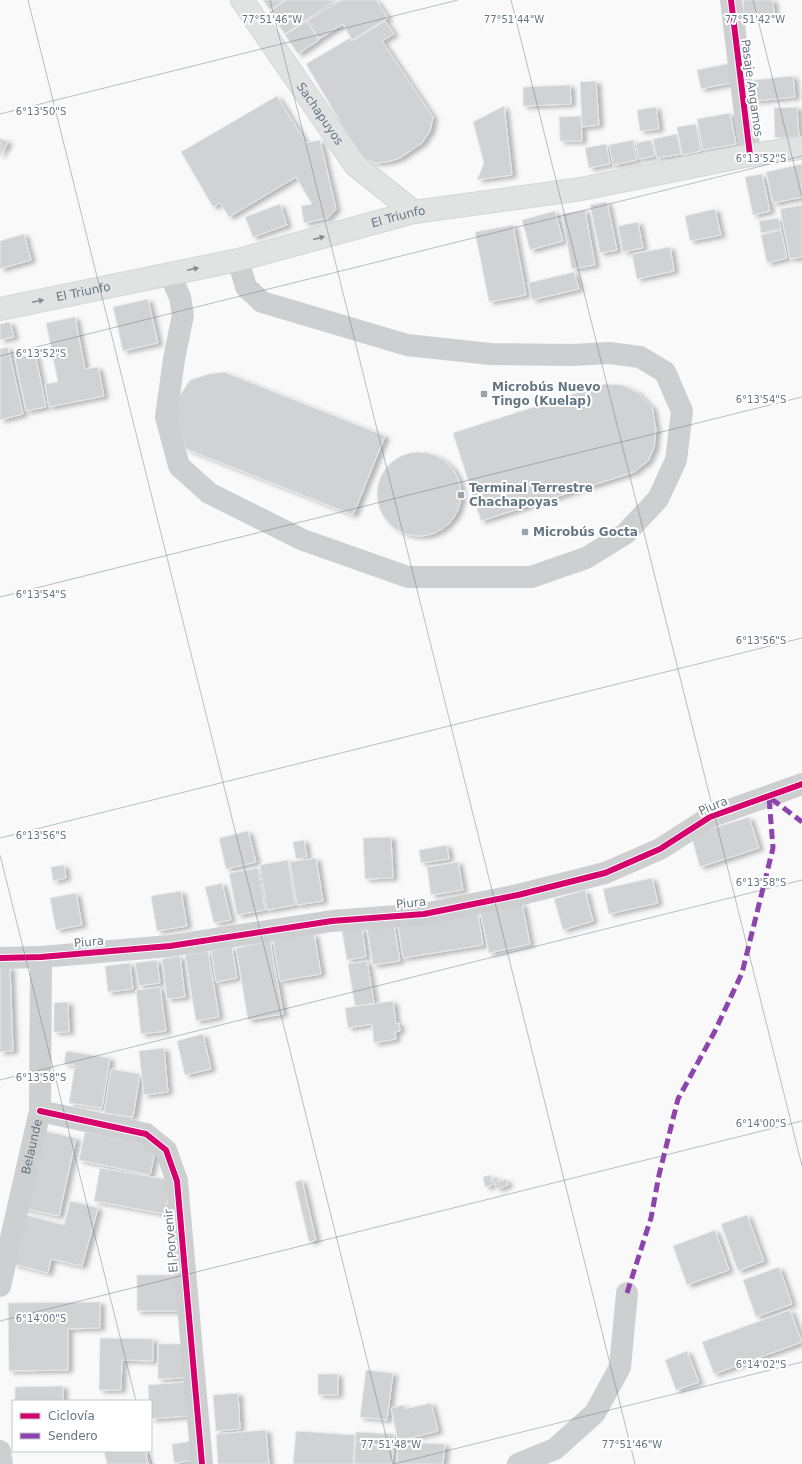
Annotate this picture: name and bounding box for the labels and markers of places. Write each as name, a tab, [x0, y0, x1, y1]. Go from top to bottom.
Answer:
place label: Microbús Nuevo Tingo (Kuelap)	[492, 380, 601, 408]
marker: Microbús Nuevo Tingo (Kuelap)	[479, 389, 489, 399]
place label: Terminal Terrestre Chachapoyas	[469, 481, 593, 509]
marker: Terminal Terrestre Chachapoyas	[456, 490, 466, 500]
place label: Microbús Gocta	[533, 525, 638, 539]
marker: Microbús Gocta	[520, 527, 530, 537]

